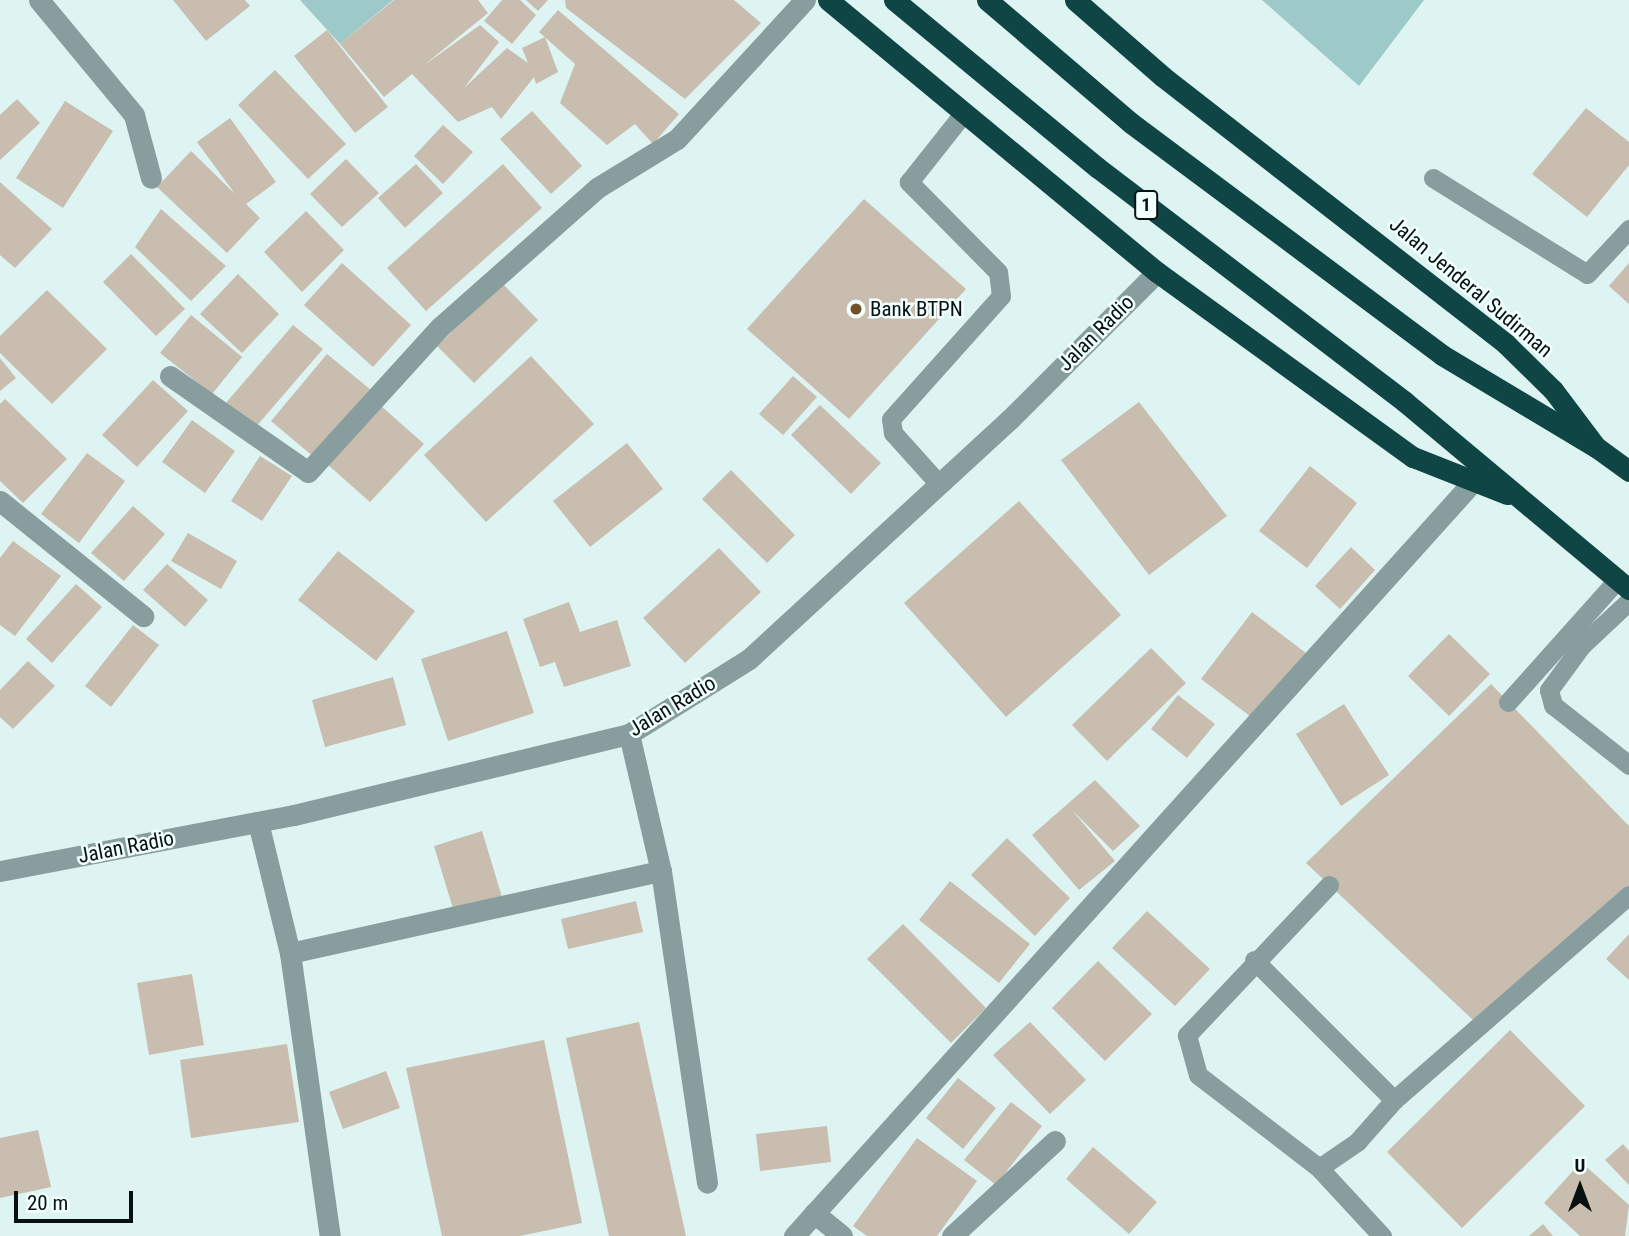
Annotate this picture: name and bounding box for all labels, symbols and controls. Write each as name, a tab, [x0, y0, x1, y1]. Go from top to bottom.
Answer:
road number: 1	[1134, 190, 1158, 220]
street label: Jalan Jenderal Sudirman	[1384, 211, 1558, 363]
street label: Jalan Radio	[1053, 290, 1139, 376]
place label: Bank BTPN	[870, 296, 963, 322]
marker: Bank BTPN	[848, 301, 864, 317]
street label: Jalan Radio	[624, 670, 720, 742]
street label: Jalan Radio	[76, 825, 176, 869]
north arrow	[1545, 1152, 1615, 1222]
text: U	[1575, 1154, 1585, 1177]
scale bar	[18, 1176, 136, 1220]
text: 20 m	[27, 1191, 68, 1215]

